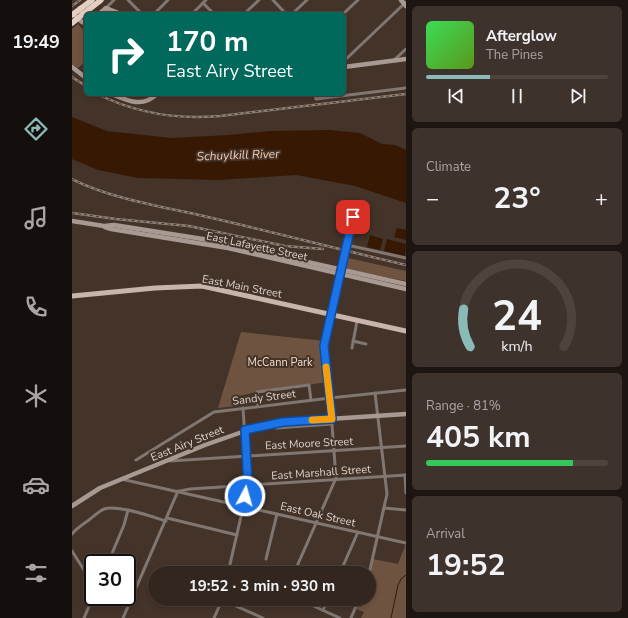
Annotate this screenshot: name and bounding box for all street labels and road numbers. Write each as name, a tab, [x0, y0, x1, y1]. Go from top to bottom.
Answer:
street label: East Lafayette Street	[205, 228, 309, 265]
street label: East Main Street	[201, 271, 283, 302]
street label: Sandy Street	[232, 386, 297, 409]
street label: East Airy Street	[148, 422, 226, 465]
street label: East Moore Street	[265, 434, 354, 453]
street label: East Marshall Street	[271, 462, 372, 483]
street label: East Oak Street	[279, 499, 357, 530]

